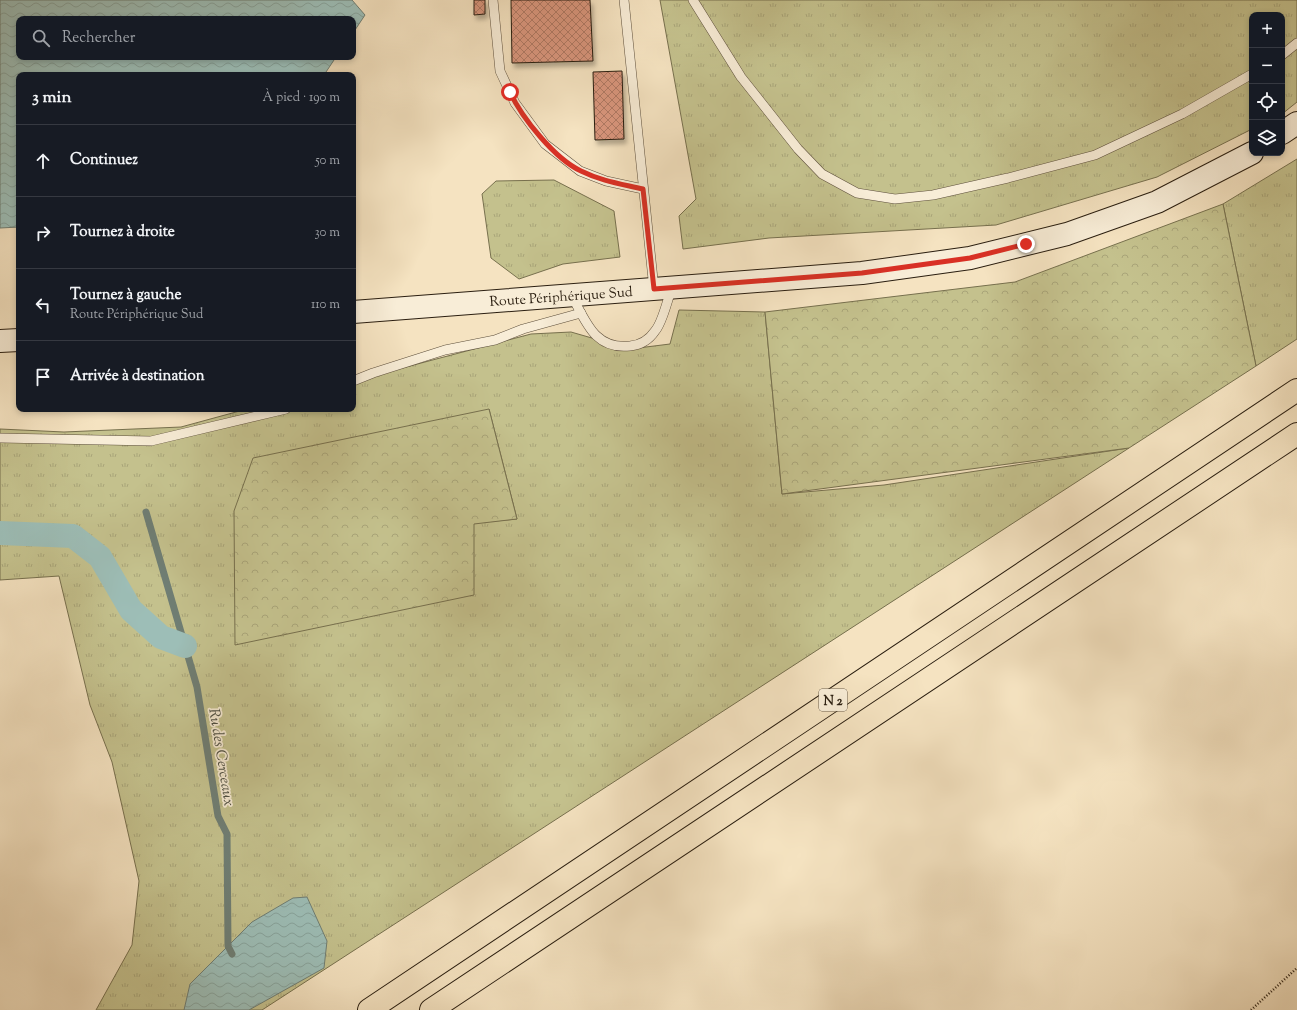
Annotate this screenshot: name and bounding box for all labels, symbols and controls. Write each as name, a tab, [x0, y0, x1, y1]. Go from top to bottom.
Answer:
map controls	[1249, 12, 1285, 156]
button: +	[1249, 12, 1285, 48]
search box	[16, 16, 356, 60]
icon: search	[30, 27, 52, 49]
text: Rechercher	[62, 28, 135, 49]
button: −	[1249, 48, 1285, 84]
route start	[501, 83, 519, 101]
button: locate	[1249, 84, 1285, 120]
text: 3 min	[32, 86, 71, 110]
text: À pied · 190 m	[263, 89, 340, 107]
button: layers	[1249, 120, 1285, 156]
icon: ahead	[32, 150, 54, 172]
text: Continuez	[70, 150, 138, 171]
text: 50 m	[315, 152, 340, 170]
icon: right	[32, 222, 54, 244]
text: Tournez à droite	[70, 222, 175, 243]
text: 30 m	[314, 224, 340, 242]
route end	[1017, 235, 1035, 253]
street label: Route Périphérique Sud	[489, 283, 634, 313]
text: Tournez à gauche	[70, 285, 181, 306]
icon: left	[32, 294, 54, 316]
text: 110 m	[311, 296, 340, 314]
text: Route Périphérique Sud	[70, 306, 203, 324]
icon: arrive	[32, 366, 54, 388]
text: Arrivée à destination	[70, 366, 205, 387]
road number: N 2	[819, 689, 847, 711]
water label: Ru des Cerceaux	[202, 707, 239, 808]

